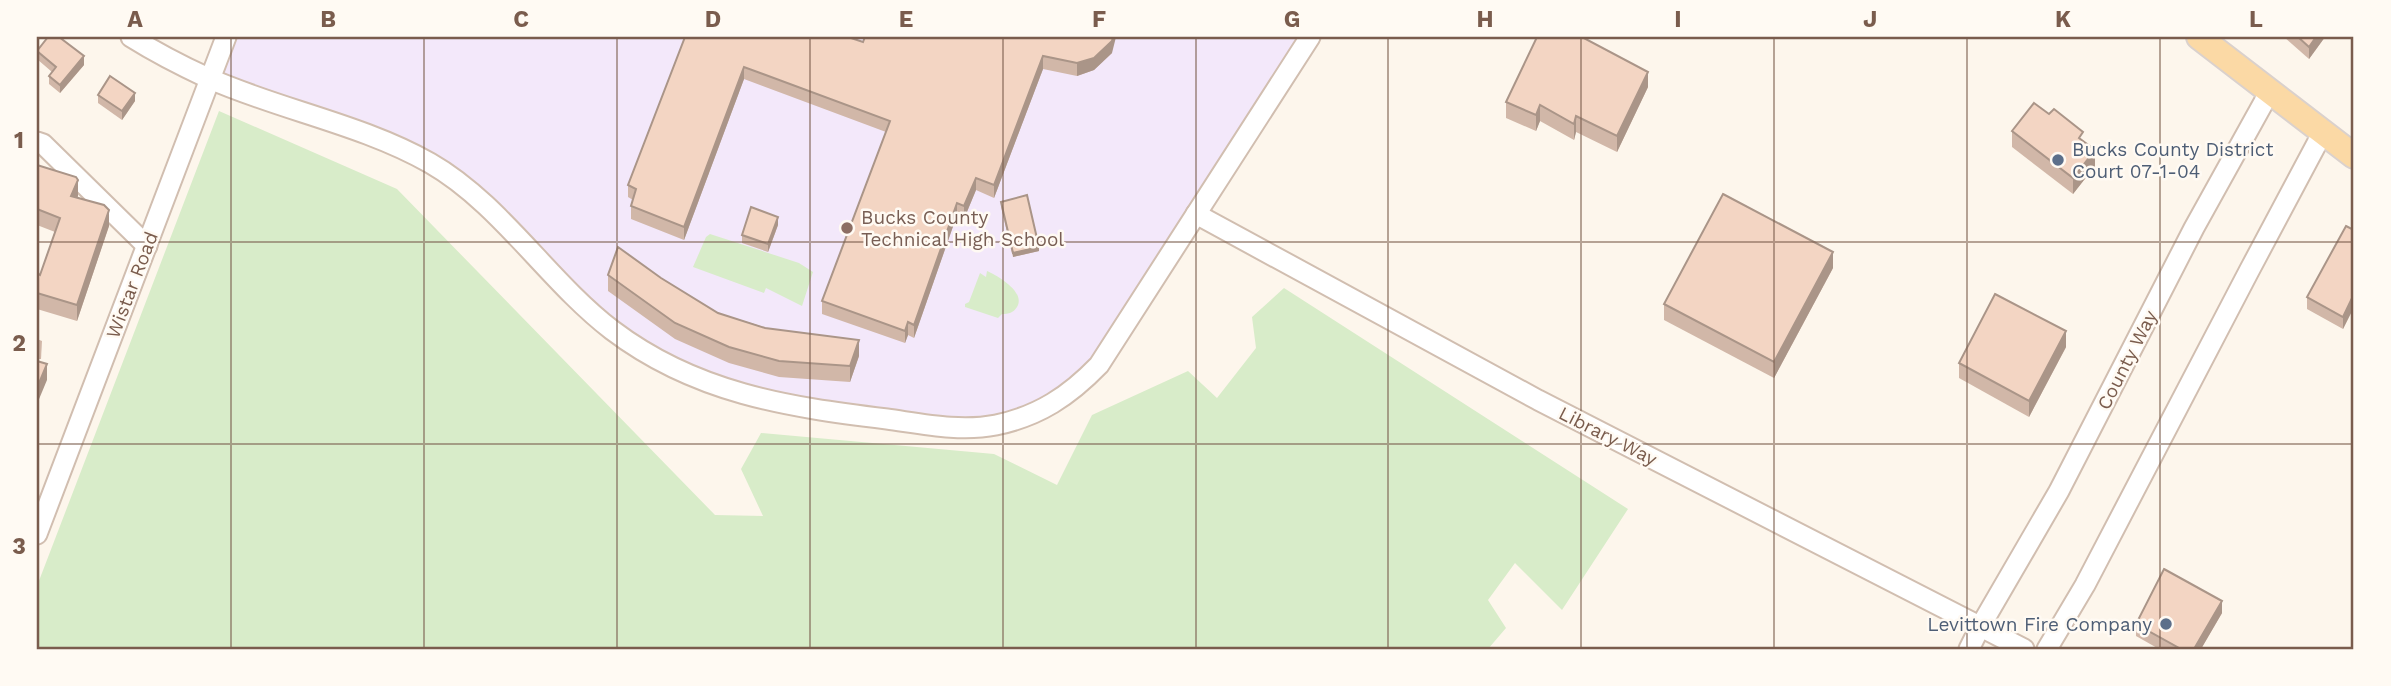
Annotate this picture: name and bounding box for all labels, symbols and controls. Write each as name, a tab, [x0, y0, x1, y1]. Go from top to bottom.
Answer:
text: A	[127, 6, 143, 33]
text: B	[320, 6, 336, 33]
text: C	[513, 6, 529, 33]
text: D	[705, 6, 721, 33]
text: E	[899, 6, 913, 33]
text: F	[1092, 6, 1106, 33]
text: G	[1284, 6, 1300, 33]
text: H	[1476, 6, 1494, 33]
text: I	[1674, 6, 1682, 33]
text: J	[1863, 6, 1877, 33]
text: K	[2055, 6, 2071, 33]
text: L	[2249, 6, 2263, 33]
text: 1	[14, 127, 24, 154]
place label: Bucks County District Court 07-1-04	[2072, 138, 2273, 183]
marker: Bucks County District Court 07-1-04	[2050, 152, 2066, 168]
place label: Bucks County Technical High School	[861, 206, 1064, 251]
marker: Bucks County Technical High School	[839, 220, 855, 236]
street label: Wistar Road	[101, 228, 163, 342]
street label: County Way	[2092, 306, 2162, 414]
text: 2	[12, 330, 26, 357]
street label: Library Way	[1555, 401, 1661, 471]
text: 3	[12, 533, 26, 560]
place label: Levittown Fire Company	[1927, 613, 2152, 636]
marker: Levittown Fire Company	[2158, 616, 2174, 632]

